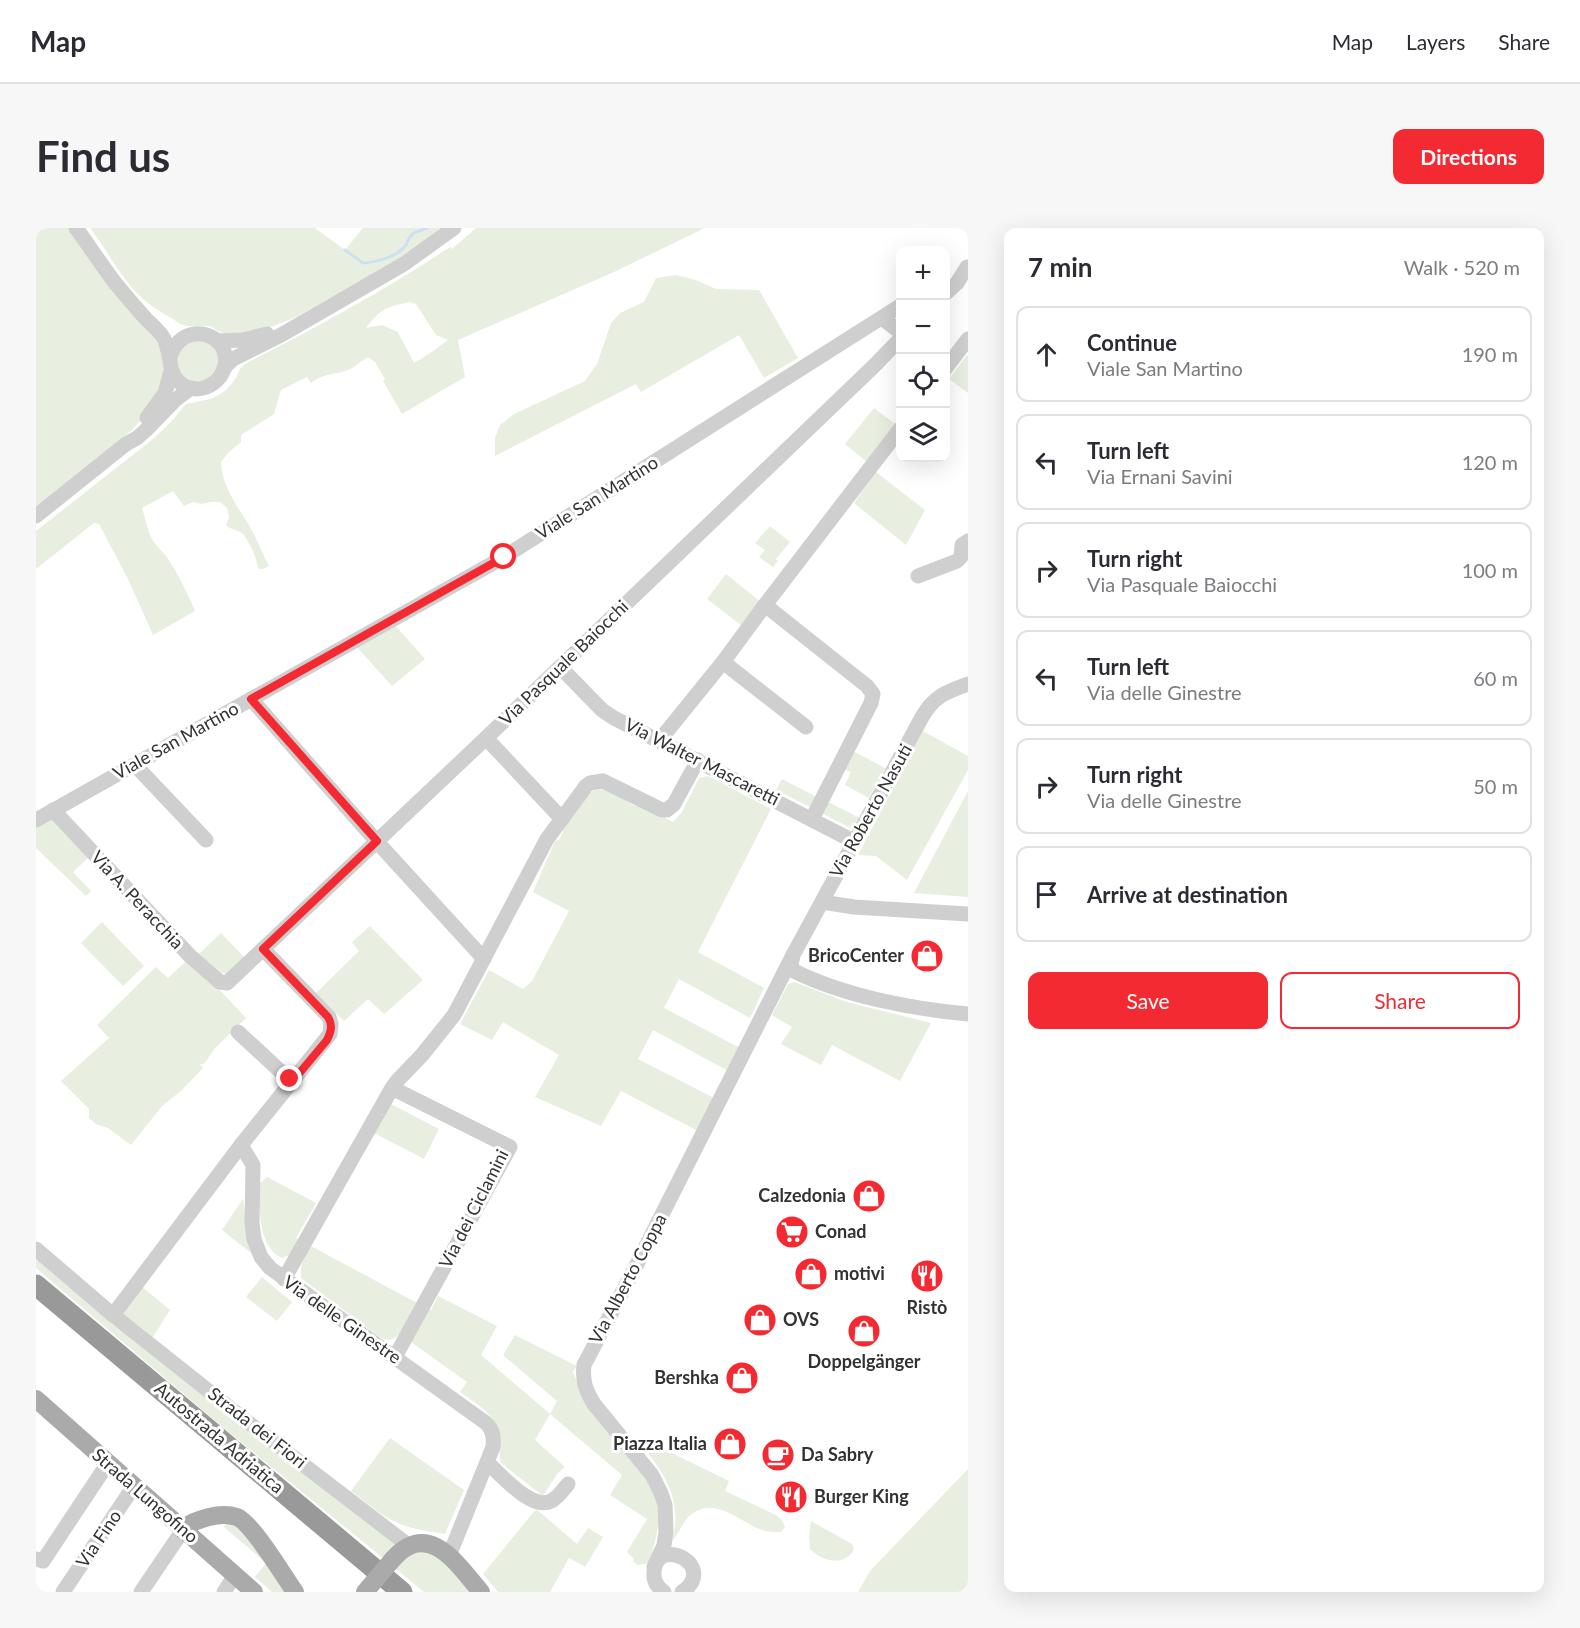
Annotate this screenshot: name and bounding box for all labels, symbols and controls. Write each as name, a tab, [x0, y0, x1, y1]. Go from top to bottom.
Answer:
text: Map	[30, 24, 86, 58]
text: Map	[1332, 29, 1373, 54]
text: Layers	[1406, 29, 1465, 54]
text: Share	[1498, 29, 1550, 54]
button: Directions	[1393, 129, 1544, 184]
text: Find us	[36, 131, 170, 181]
map controls	[896, 246, 950, 462]
button: +	[896, 246, 950, 300]
text: 7 min	[1028, 251, 1092, 283]
text: Walk · 520 m	[1404, 255, 1520, 279]
button: −	[896, 300, 950, 354]
text: Continue	[1087, 329, 1177, 356]
icon: ahead	[1030, 338, 1063, 371]
text: 190 m	[1462, 342, 1518, 366]
button: locate	[896, 354, 950, 408]
text: Viale San Martino	[1087, 356, 1243, 380]
button: layers	[896, 408, 950, 462]
text: Turn left	[1087, 437, 1169, 464]
icon: left	[1030, 446, 1063, 479]
text: 120 m	[1462, 450, 1518, 474]
street label: Viale San Martino	[531, 451, 662, 544]
text: Via Ernani Savini	[1087, 464, 1233, 488]
route start	[490, 543, 516, 569]
text: Turn right	[1087, 545, 1182, 572]
icon: right	[1030, 554, 1063, 587]
text: 100 m	[1462, 558, 1518, 582]
text: Via Pasquale Baiocchi	[1087, 572, 1277, 596]
street label: Via Pasquale Baiocchi	[494, 595, 632, 730]
text: Turn left	[1087, 653, 1169, 680]
icon: left	[1030, 662, 1063, 695]
text: 60 m	[1473, 666, 1518, 690]
text: Via delle Ginestre	[1087, 680, 1242, 704]
street label: Viale San Martino	[109, 696, 242, 784]
street label: Via Walter Mascaretti	[622, 713, 783, 810]
street label: Via Roberto Nasuti	[824, 740, 916, 881]
text: Turn right	[1087, 761, 1182, 788]
icon: right	[1030, 770, 1063, 803]
text: 50 m	[1473, 774, 1518, 798]
text: Via delle Ginestre	[1087, 788, 1242, 812]
street label: Via A. Peracchia	[87, 846, 189, 953]
icon: arrive	[1030, 878, 1063, 911]
text: Arrive at destination	[1087, 881, 1288, 908]
shop icon: BricoCenter	[909, 938, 945, 974]
place label: BricoCenter	[808, 944, 904, 966]
button: Save	[1028, 972, 1268, 1029]
button: Share	[1280, 972, 1520, 1029]
route end	[276, 1065, 302, 1091]
street label: Via dei Ciclamini	[434, 1146, 512, 1272]
shop icon: Calzedonia	[851, 1178, 887, 1214]
place label: Calzedonia	[758, 1184, 846, 1206]
street label: Via Alberto Coppa	[584, 1210, 671, 1347]
supermarket icon: Conad	[774, 1214, 810, 1250]
place label: Conad	[815, 1220, 867, 1242]
shop icon: motivi	[793, 1256, 829, 1292]
restaurant icon: Ristò	[909, 1258, 945, 1294]
place label: motivi	[834, 1262, 885, 1284]
street label: Via delle Ginestre	[279, 1270, 406, 1368]
place label: Ristò	[907, 1296, 947, 1318]
shop icon: OVS	[742, 1302, 778, 1338]
place label: OVS	[783, 1308, 819, 1330]
shop icon: Doppelgänger	[846, 1313, 882, 1349]
place label: Doppelgänger	[808, 1350, 921, 1372]
shop icon: Bershka	[724, 1360, 760, 1396]
place label: Bershka	[654, 1366, 719, 1388]
street label: Autostrada Adriatica	[151, 1377, 289, 1498]
street label: Strada dei Fiori	[204, 1382, 311, 1472]
shop icon: Piazza Italia	[712, 1426, 748, 1462]
place label: Piazza Italia	[613, 1432, 707, 1454]
cafe icon: Da Sabry	[760, 1437, 796, 1473]
street label: Strada Lungofino	[88, 1443, 203, 1547]
place label: Da Sabry	[801, 1443, 874, 1465]
restaurant icon: Burger King	[773, 1479, 809, 1515]
place label: Burger King	[814, 1485, 909, 1507]
street label: Via Fino	[71, 1505, 125, 1571]

